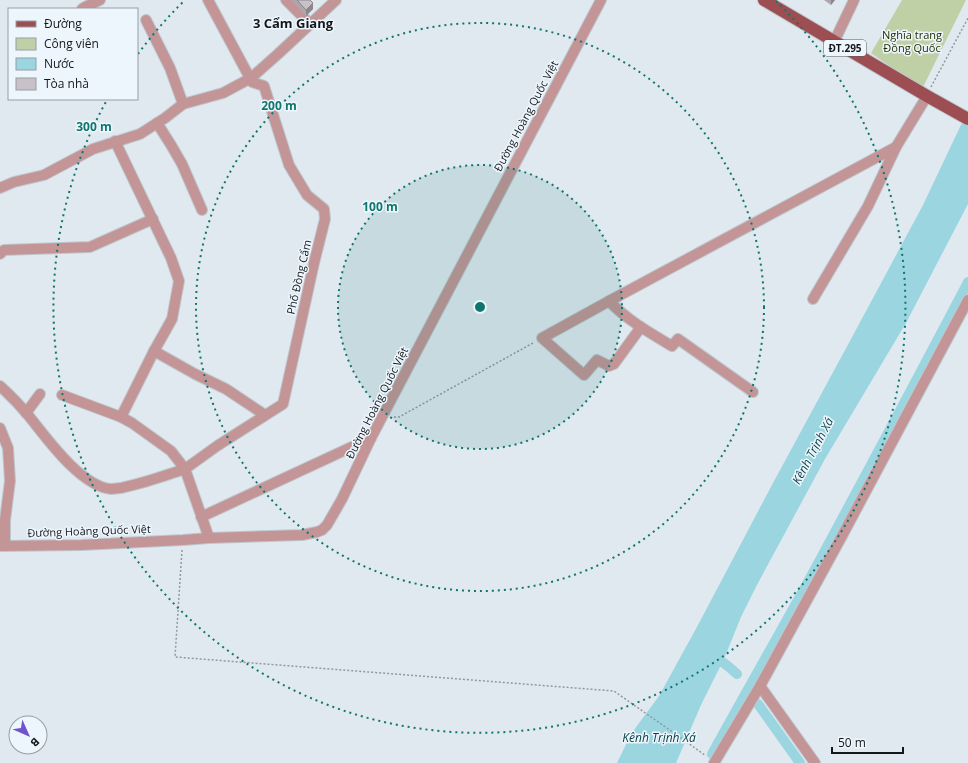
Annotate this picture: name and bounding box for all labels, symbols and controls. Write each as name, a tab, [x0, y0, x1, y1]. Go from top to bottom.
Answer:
legend	[8, 8, 138, 100]
district label: 3 Cẩm Giang	[253, 14, 334, 32]
text: Đường	[44, 15, 82, 32]
park label: Nghĩa trang Đồng Quốc	[882, 27, 942, 55]
text: Công viên	[44, 35, 99, 52]
road number: ĐT.295	[824, 40, 866, 56]
text: Nước	[44, 55, 74, 72]
street label: Đường Hoàng Quốc Việt	[490, 58, 561, 174]
text: Tòa nhà	[44, 75, 89, 92]
text: 200 m	[261, 97, 297, 114]
text: 300 m	[76, 118, 112, 135]
text: 100 m	[362, 198, 398, 215]
street label: Phố Đồng Cẩm	[283, 238, 314, 316]
centre of rings	[473, 300, 487, 314]
street label: Đường Hoàng Quốc Việt	[342, 344, 411, 461]
water label: Kênh Trịnh Xá	[788, 414, 837, 487]
street label: Đường Hoàng Quốc Việt	[27, 521, 151, 540]
north arrow	[8, 715, 48, 755]
water label: Kênh Trịnh Xá	[622, 729, 696, 746]
scale bar	[832, 729, 903, 755]
text: 50 m	[838, 734, 866, 751]
text: B	[28, 735, 43, 750]

